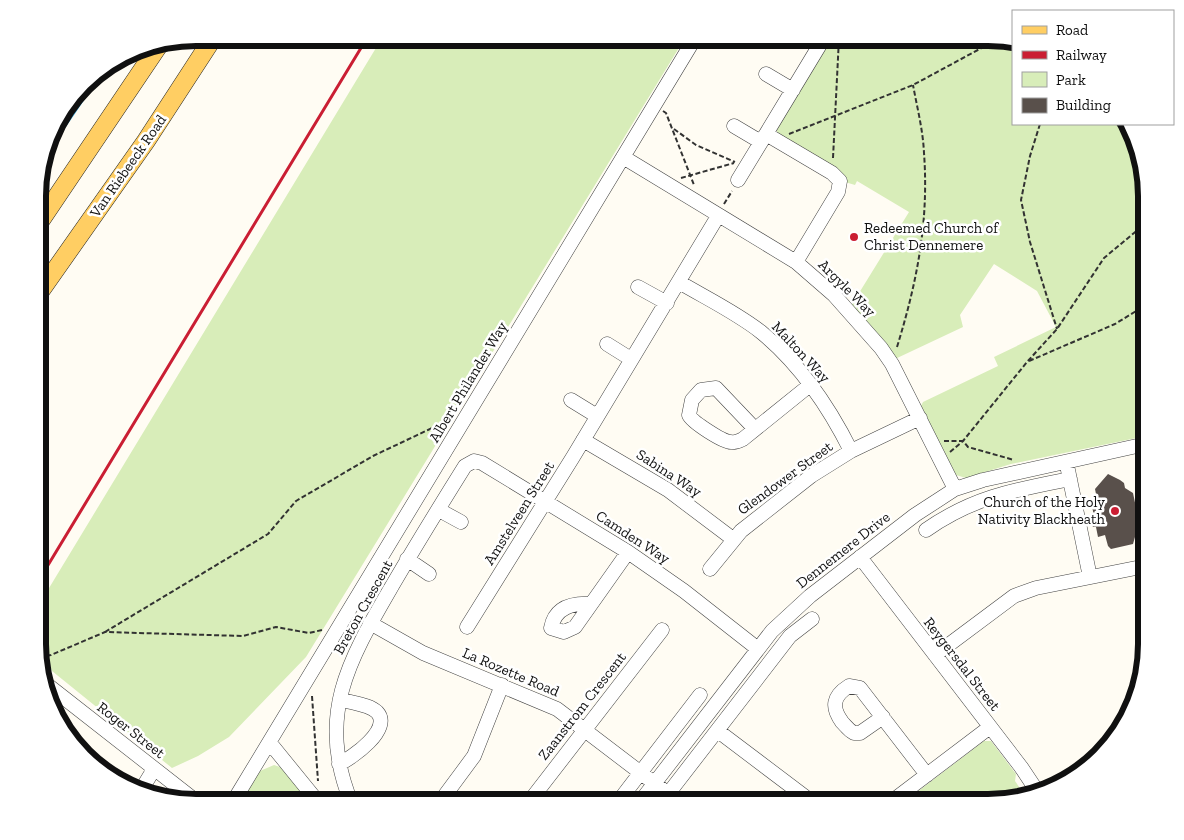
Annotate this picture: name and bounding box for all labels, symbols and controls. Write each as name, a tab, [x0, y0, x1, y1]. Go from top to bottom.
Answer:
legend	[1012, 10, 1174, 125]
text: Road	[1056, 21, 1089, 39]
text: Railway	[1056, 46, 1107, 64]
text: Park	[1056, 71, 1086, 89]
text: Building	[1056, 96, 1111, 114]
street label: Van Riebeeck Road	[85, 111, 171, 222]
place label: Redeemed Church of Christ Dennemere	[864, 219, 999, 254]
marker: Redeemed Church of Christ Dennemere	[848, 231, 860, 243]
street label: Argyle Way	[815, 256, 880, 321]
street label: Albert Philander Way	[425, 318, 511, 445]
street label: Malton Way	[768, 318, 834, 387]
street label: Glendower Street	[734, 437, 836, 519]
street label: Sabina Way	[633, 445, 705, 501]
street label: Amstelveen Street	[480, 458, 558, 568]
place label: Church of the Holy Nativity Blackheath	[978, 493, 1106, 528]
marker: Church of the Holy Nativity Blackheath	[1109, 505, 1121, 517]
street label: Camden Way	[593, 506, 674, 568]
street label: Dennemere Drive	[793, 508, 893, 592]
street label: Breton Crescent	[330, 556, 397, 657]
street label: Reygersdal Street	[920, 614, 1004, 715]
street label: La Rozette Road	[460, 644, 563, 701]
street label: Zaanstrom Crescent	[534, 648, 630, 764]
street label: Roger Street	[94, 698, 169, 762]

